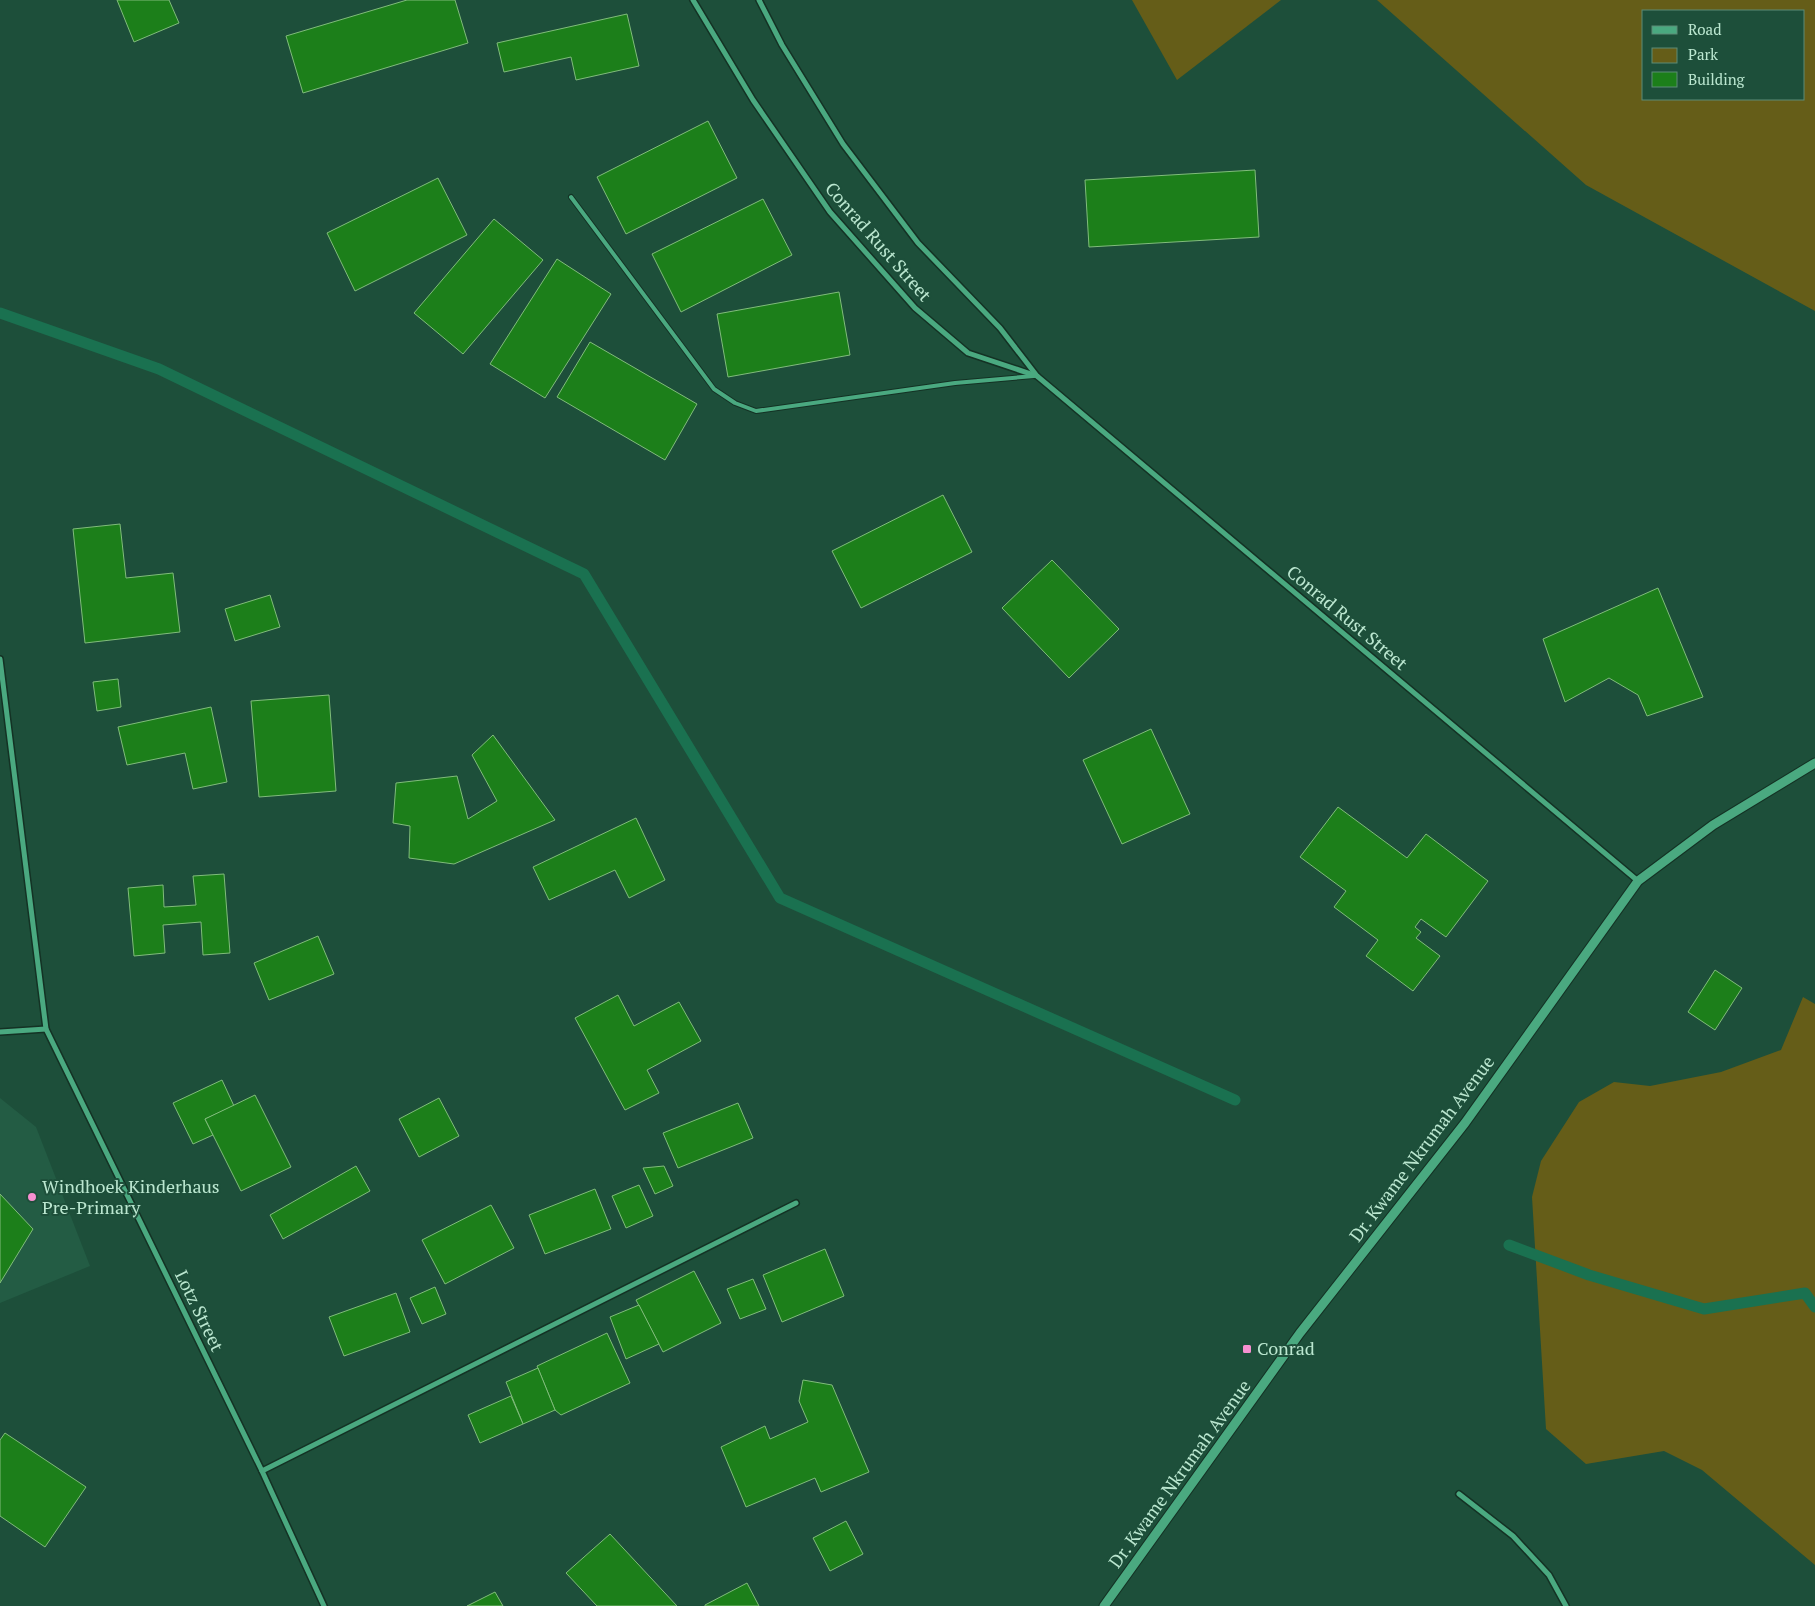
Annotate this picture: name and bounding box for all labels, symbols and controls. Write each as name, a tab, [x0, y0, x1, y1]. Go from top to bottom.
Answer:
legend	[1642, 10, 1805, 100]
text: Road	[1688, 19, 1721, 39]
text: Park	[1688, 44, 1718, 64]
text: Building	[1688, 69, 1746, 89]
street label: Conrad Rust Street	[820, 177, 938, 306]
street label: Conrad Rust Street	[1282, 560, 1413, 675]
street label: Dr. Kwame Nkrumah Avenue	[1343, 1050, 1499, 1246]
place label: Windhoek Kinderhaus Pre-Primary	[42, 1174, 220, 1219]
marker: Windhoek Kinderhaus Pre-Primary	[26, 1191, 38, 1203]
street label: Lotz Street	[170, 1266, 230, 1355]
place label: Conrad	[1257, 1336, 1315, 1360]
marker: Conrad	[1241, 1343, 1253, 1355]
street label: Dr. Kwame Nkrumah Avenue	[1103, 1374, 1256, 1572]

